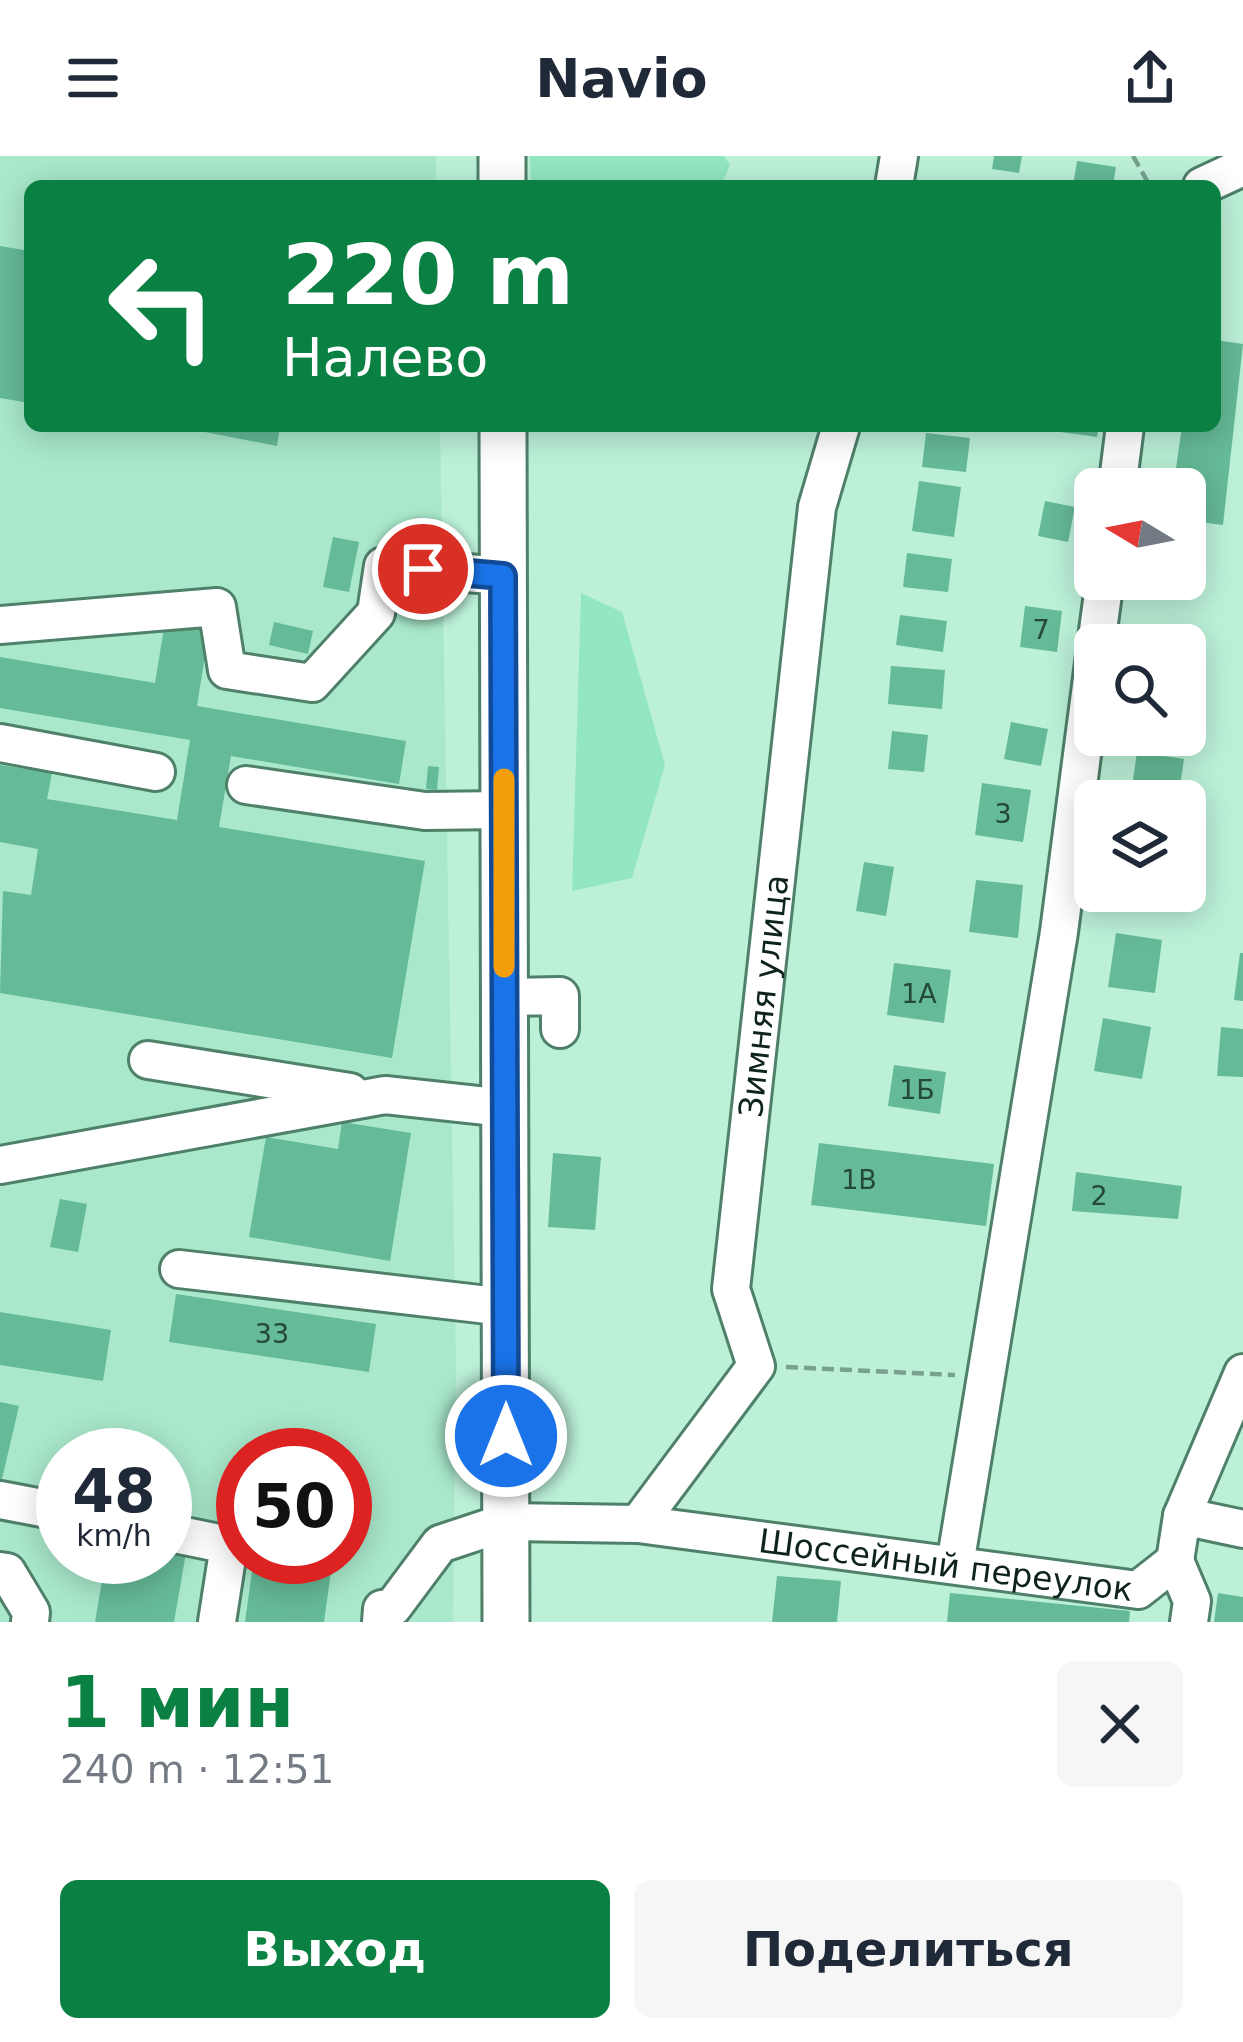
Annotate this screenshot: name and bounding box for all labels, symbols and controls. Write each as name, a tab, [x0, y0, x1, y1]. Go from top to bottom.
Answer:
icon: menu	[60, 45, 126, 111]
icon: share	[1117, 45, 1183, 111]
text: Navio	[535, 47, 708, 110]
text: 220 m	[282, 226, 574, 324]
icon: left	[84, 228, 240, 384]
text: Налево	[282, 326, 488, 389]
north arrow	[1074, 468, 1206, 600]
map controls	[1074, 468, 1206, 912]
pin	[372, 518, 474, 620]
icon: arrive	[390, 536, 456, 602]
house number: 7	[1032, 614, 1050, 645]
button: search	[1074, 624, 1206, 756]
button: layers	[1074, 780, 1206, 912]
house number: 3	[994, 798, 1012, 829]
street label: Зимняя улица	[731, 872, 796, 1119]
house number: 1А	[901, 978, 937, 1009]
house number: 1Б	[899, 1074, 935, 1105]
house number: 1В	[841, 1164, 877, 1195]
house number: 2	[1090, 1180, 1108, 1211]
house number: 33	[255, 1318, 289, 1349]
position arrow	[443, 1373, 569, 1499]
speed limit sign: 50	[216, 1428, 372, 1584]
text: 48	[72, 1456, 156, 1526]
text: km/h	[76, 1518, 152, 1553]
street label: Шоссейный переулок	[756, 1521, 1135, 1609]
text: 1 мин	[60, 1660, 294, 1744]
button: close	[1057, 1661, 1183, 1787]
text: 240 m · 12:51	[60, 1747, 334, 1792]
button: Выход	[60, 1880, 610, 2018]
button: Поделиться	[634, 1880, 1183, 2018]

